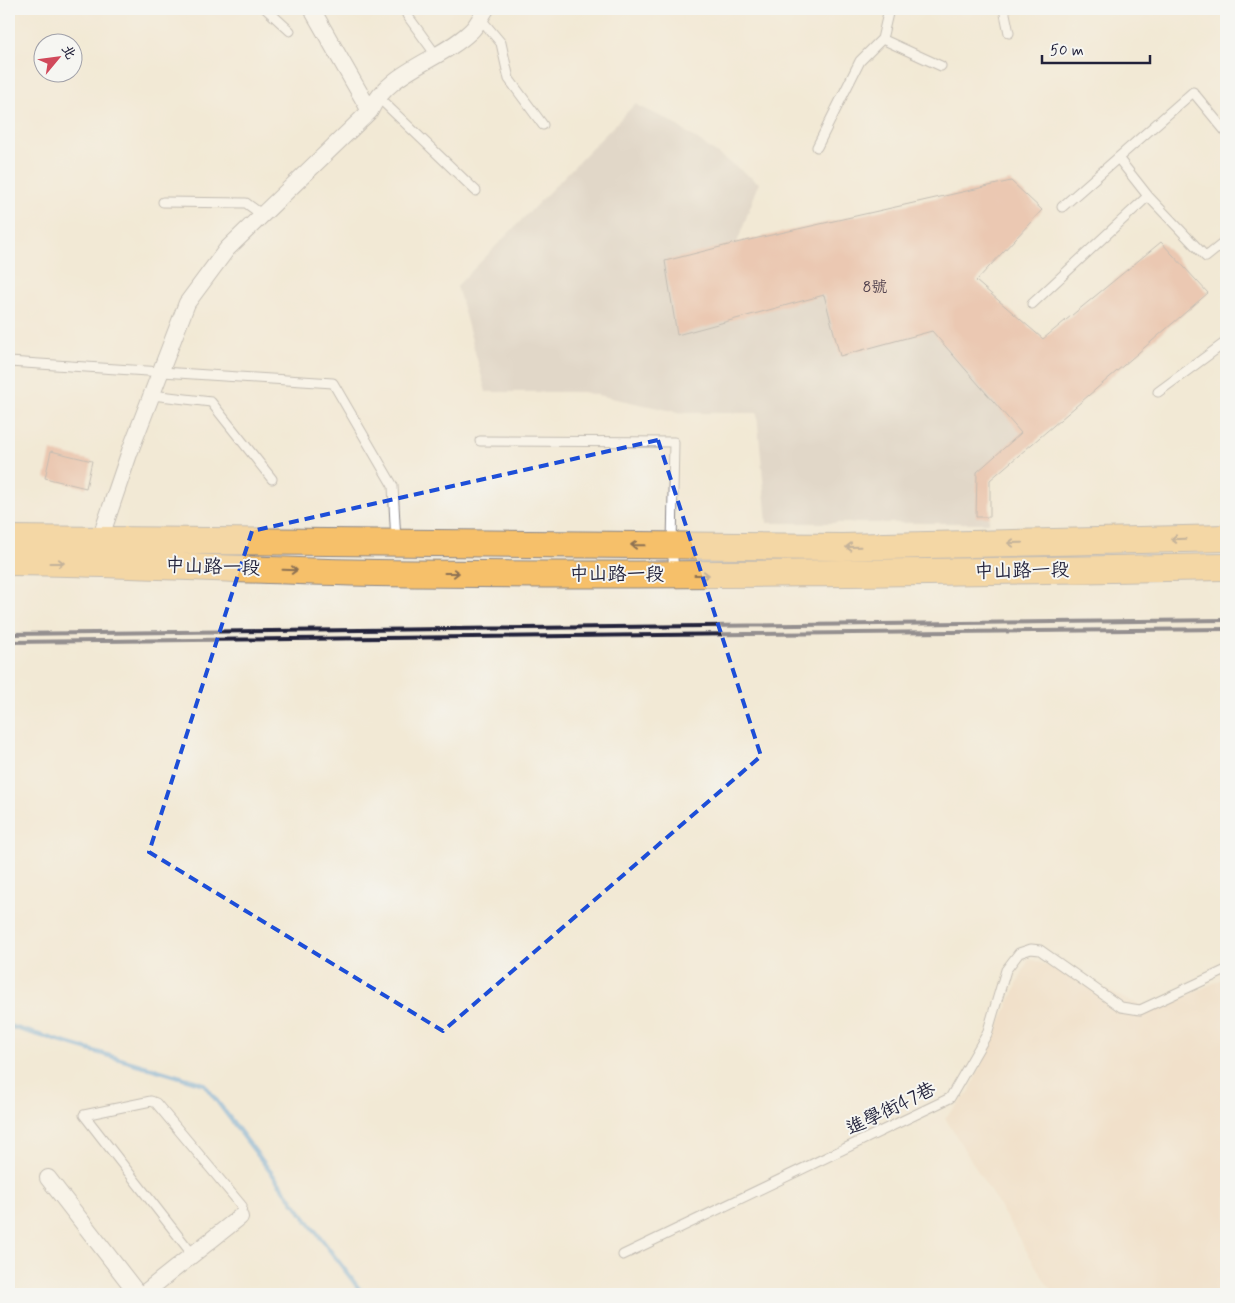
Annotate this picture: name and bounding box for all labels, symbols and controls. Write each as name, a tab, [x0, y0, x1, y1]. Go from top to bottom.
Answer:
north arrow	[32, 32, 82, 82]
scale bar	[1042, 32, 1150, 64]
text: 50 m	[1050, 41, 1084, 61]
text: 北	[57, 42, 80, 63]
house number: 8號	[862, 277, 888, 298]
one-way arrow	[1170, 534, 1186, 544]
one-way arrow	[1007, 539, 1023, 548]
one-way arrow	[630, 540, 646, 549]
one-way arrow	[845, 542, 861, 551]
street label: 中山路一段	[165, 553, 261, 581]
one-way arrow	[49, 558, 65, 567]
street label: 中山路一段	[974, 558, 1070, 584]
street label: 中山路一段	[569, 562, 665, 587]
one-way arrow	[282, 565, 298, 574]
one-way arrow	[444, 568, 460, 578]
one-way arrow	[694, 570, 710, 580]
street label: 進學街47巷	[842, 1077, 940, 1141]

